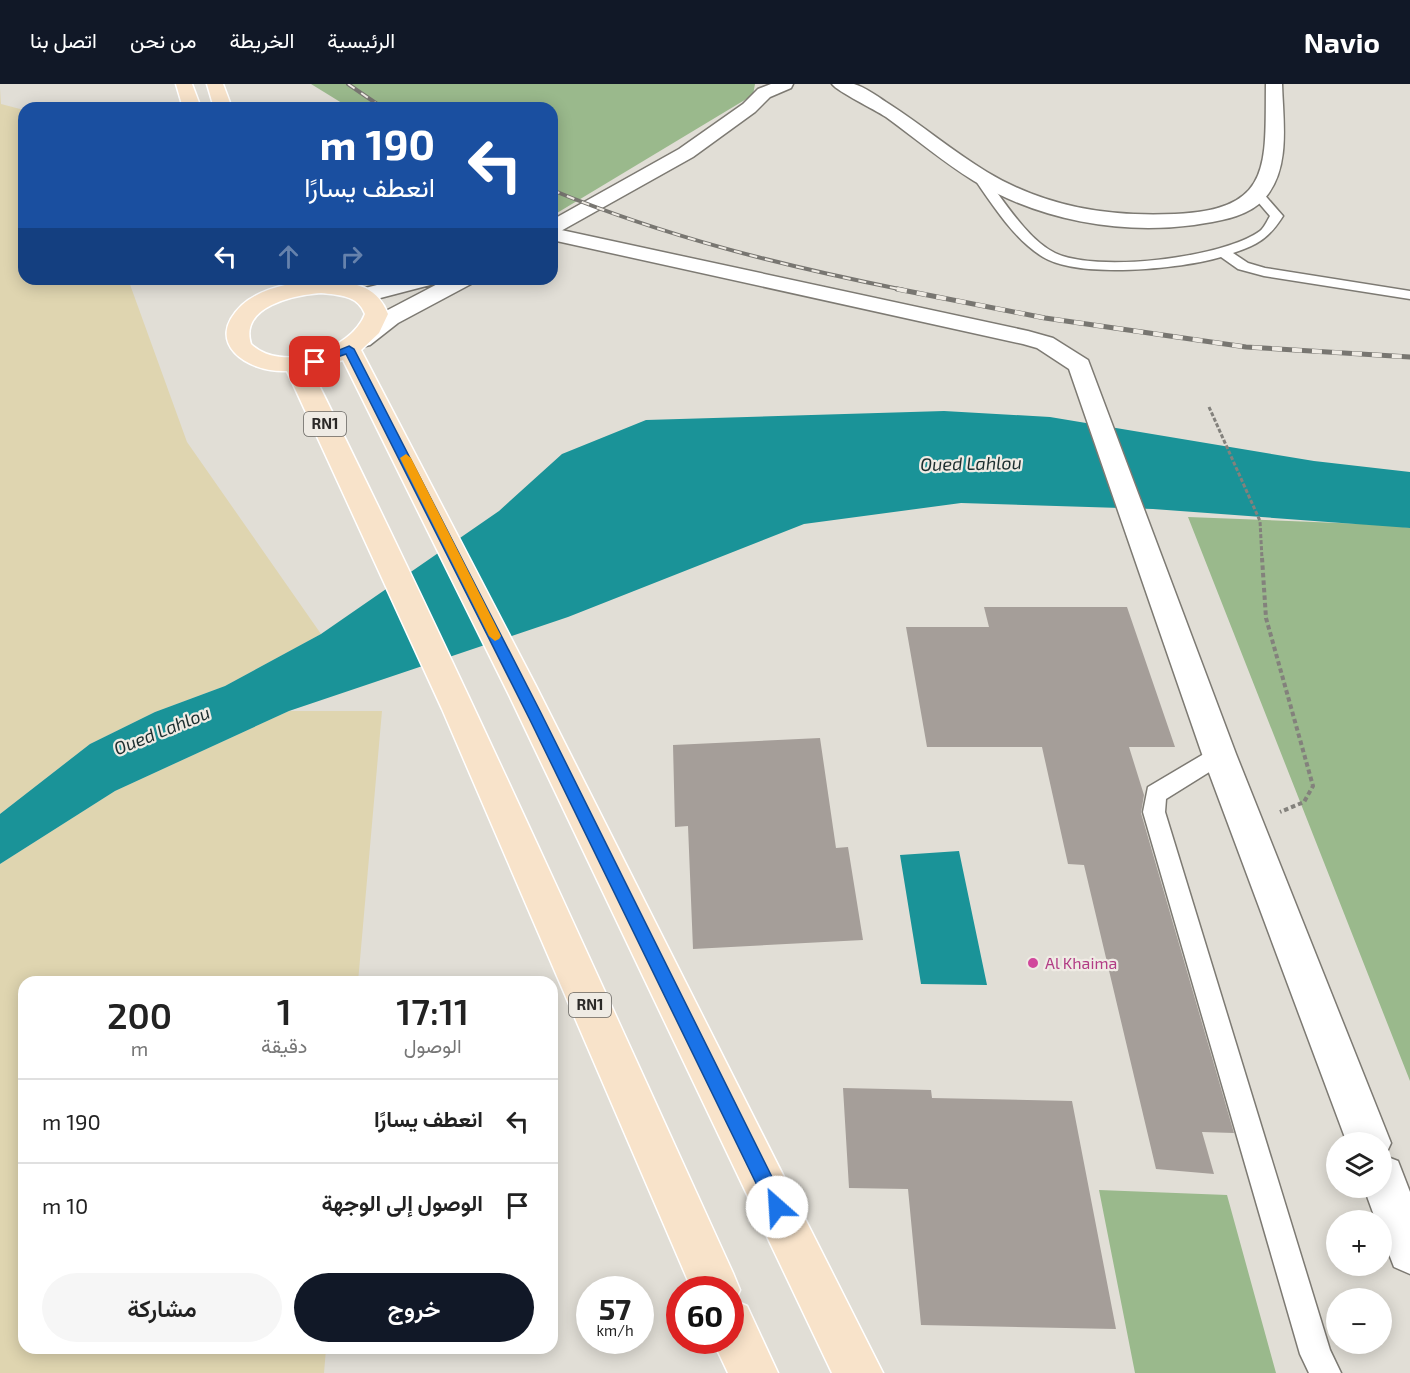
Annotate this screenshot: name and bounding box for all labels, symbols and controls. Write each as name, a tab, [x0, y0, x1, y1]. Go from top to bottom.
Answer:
text: Navio	[1304, 25, 1380, 59]
text: اتصل بنا	[30, 27, 97, 52]
text: من نحن	[130, 27, 196, 52]
text: الخريطة	[229, 27, 294, 52]
text: الرئيسية	[327, 27, 395, 52]
text: 190 m	[319, 118, 435, 168]
icon: left	[456, 126, 534, 204]
text: انعطف يسارًا	[304, 170, 435, 202]
icon: left	[209, 240, 242, 273]
icon: ahead	[272, 240, 305, 273]
icon: right	[335, 240, 368, 273]
pin	[289, 336, 340, 387]
icon: arrive	[298, 345, 331, 378]
road number: RN1	[304, 412, 346, 436]
water label: Oued Lahlou	[920, 451, 1022, 475]
water label: Oued Lahlou	[110, 701, 213, 759]
place label: Al Khaima	[1045, 953, 1117, 972]
marker: Al Khaima	[1026, 956, 1040, 970]
text: 1	[277, 989, 292, 1032]
text: 17:11	[396, 989, 469, 1032]
text: 200	[107, 993, 172, 1036]
road number: RN1	[569, 993, 611, 1017]
text: دقيقة	[261, 1033, 307, 1057]
text: الوصول	[404, 1033, 462, 1057]
text: m	[131, 1036, 148, 1060]
text: انعطف يسارًا	[374, 1105, 483, 1131]
icon: left	[501, 1105, 534, 1138]
text: 190 m	[42, 1108, 101, 1134]
map controls	[1326, 1132, 1392, 1354]
button: layers	[1326, 1132, 1392, 1198]
position arrow	[745, 1175, 809, 1239]
text: الوصول إلى الوجهة	[321, 1189, 483, 1215]
icon: arrive	[501, 1189, 534, 1222]
text: 10 m	[42, 1192, 88, 1218]
button: +	[1326, 1210, 1392, 1276]
button: مشاركة	[42, 1273, 282, 1342]
button: خروج	[294, 1273, 534, 1342]
speed limit sign: 60	[666, 1276, 744, 1354]
button: −	[1326, 1288, 1392, 1354]
text: 57	[599, 1290, 631, 1326]
text: km/h	[596, 1321, 634, 1339]

